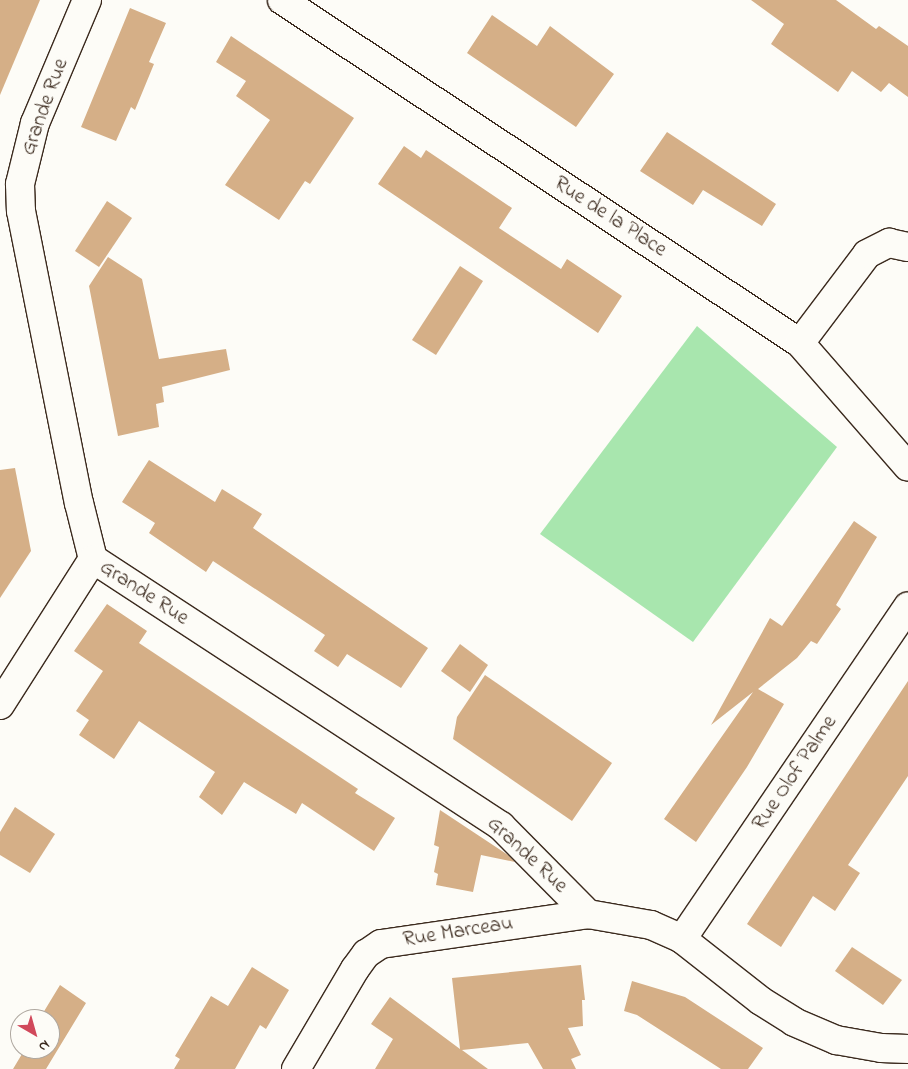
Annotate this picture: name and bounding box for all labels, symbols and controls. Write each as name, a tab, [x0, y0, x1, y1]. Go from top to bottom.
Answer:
street label: Grande Rue	[16, 55, 74, 159]
street label: Rue de la Place	[549, 171, 671, 263]
street label: Grande Rue	[95, 555, 193, 631]
street label: Rue Olof Palme	[747, 711, 843, 835]
street label: Grande Rue	[482, 811, 572, 899]
street label: Rue Marceau	[401, 911, 515, 953]
north arrow	[10, 1009, 60, 1059]
text: N	[34, 1034, 54, 1057]

